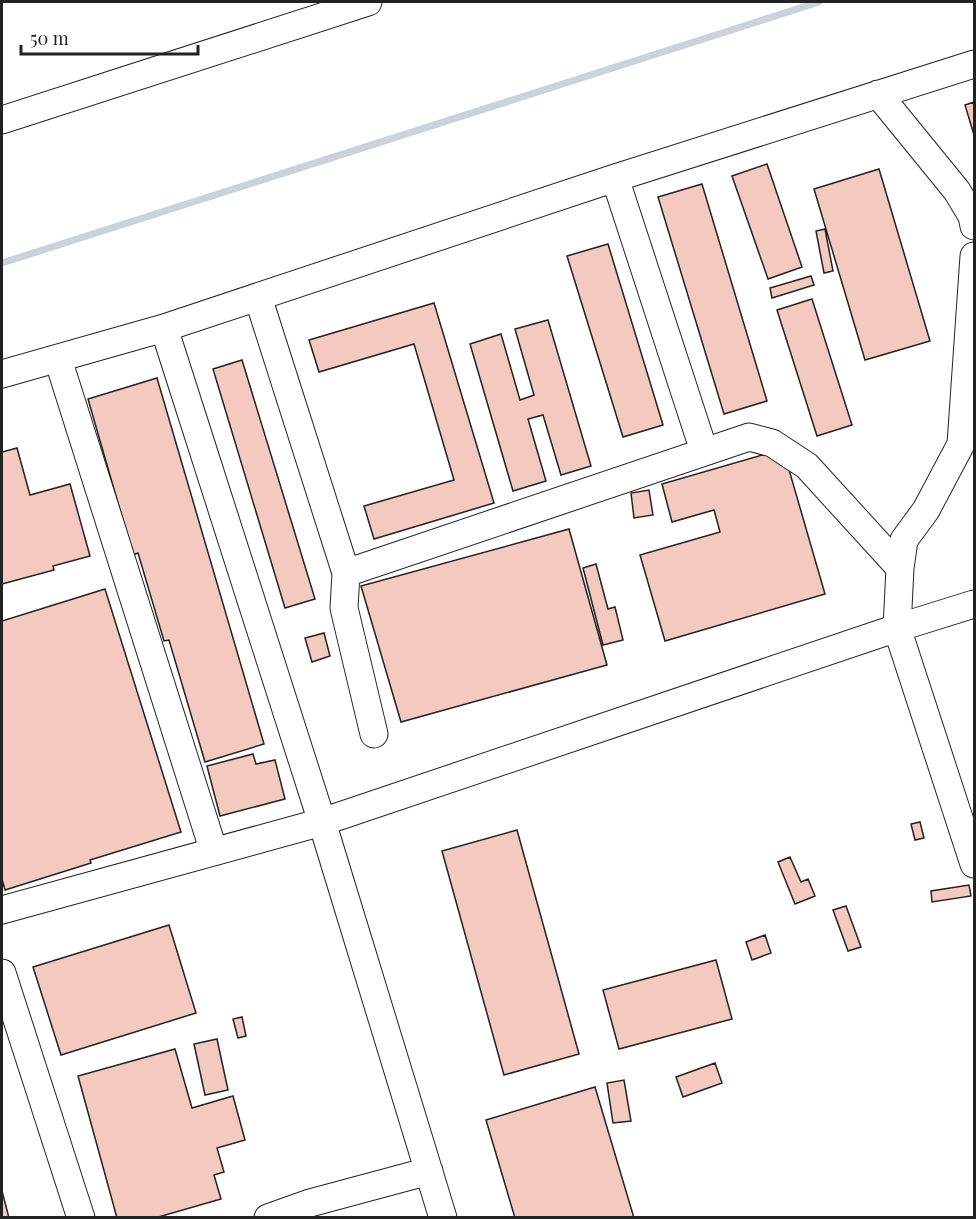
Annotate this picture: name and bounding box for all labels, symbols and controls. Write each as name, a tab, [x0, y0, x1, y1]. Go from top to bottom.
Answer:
scale bar	[21, 18, 198, 56]
text: 50 m	[30, 26, 69, 50]

